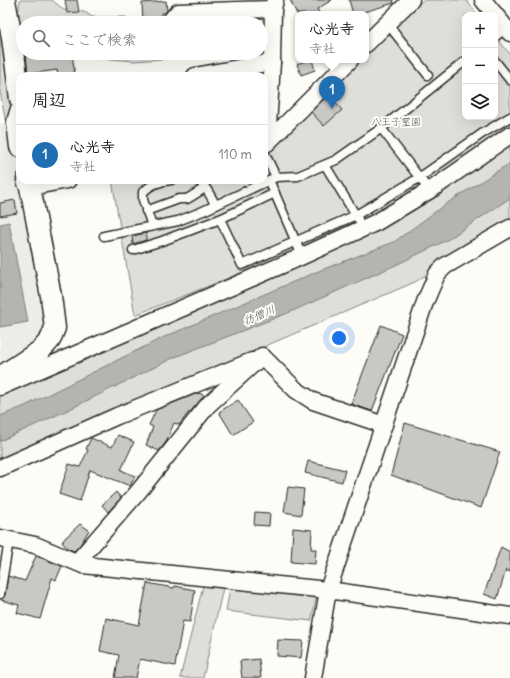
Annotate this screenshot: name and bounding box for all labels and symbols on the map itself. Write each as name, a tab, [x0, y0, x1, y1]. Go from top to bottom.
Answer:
pin: 1	[319, 76, 345, 109]
park label: 八王子霊園	[371, 115, 421, 128]
water label: 彷僧川	[241, 302, 277, 328]
your location	[329, 328, 349, 348]

